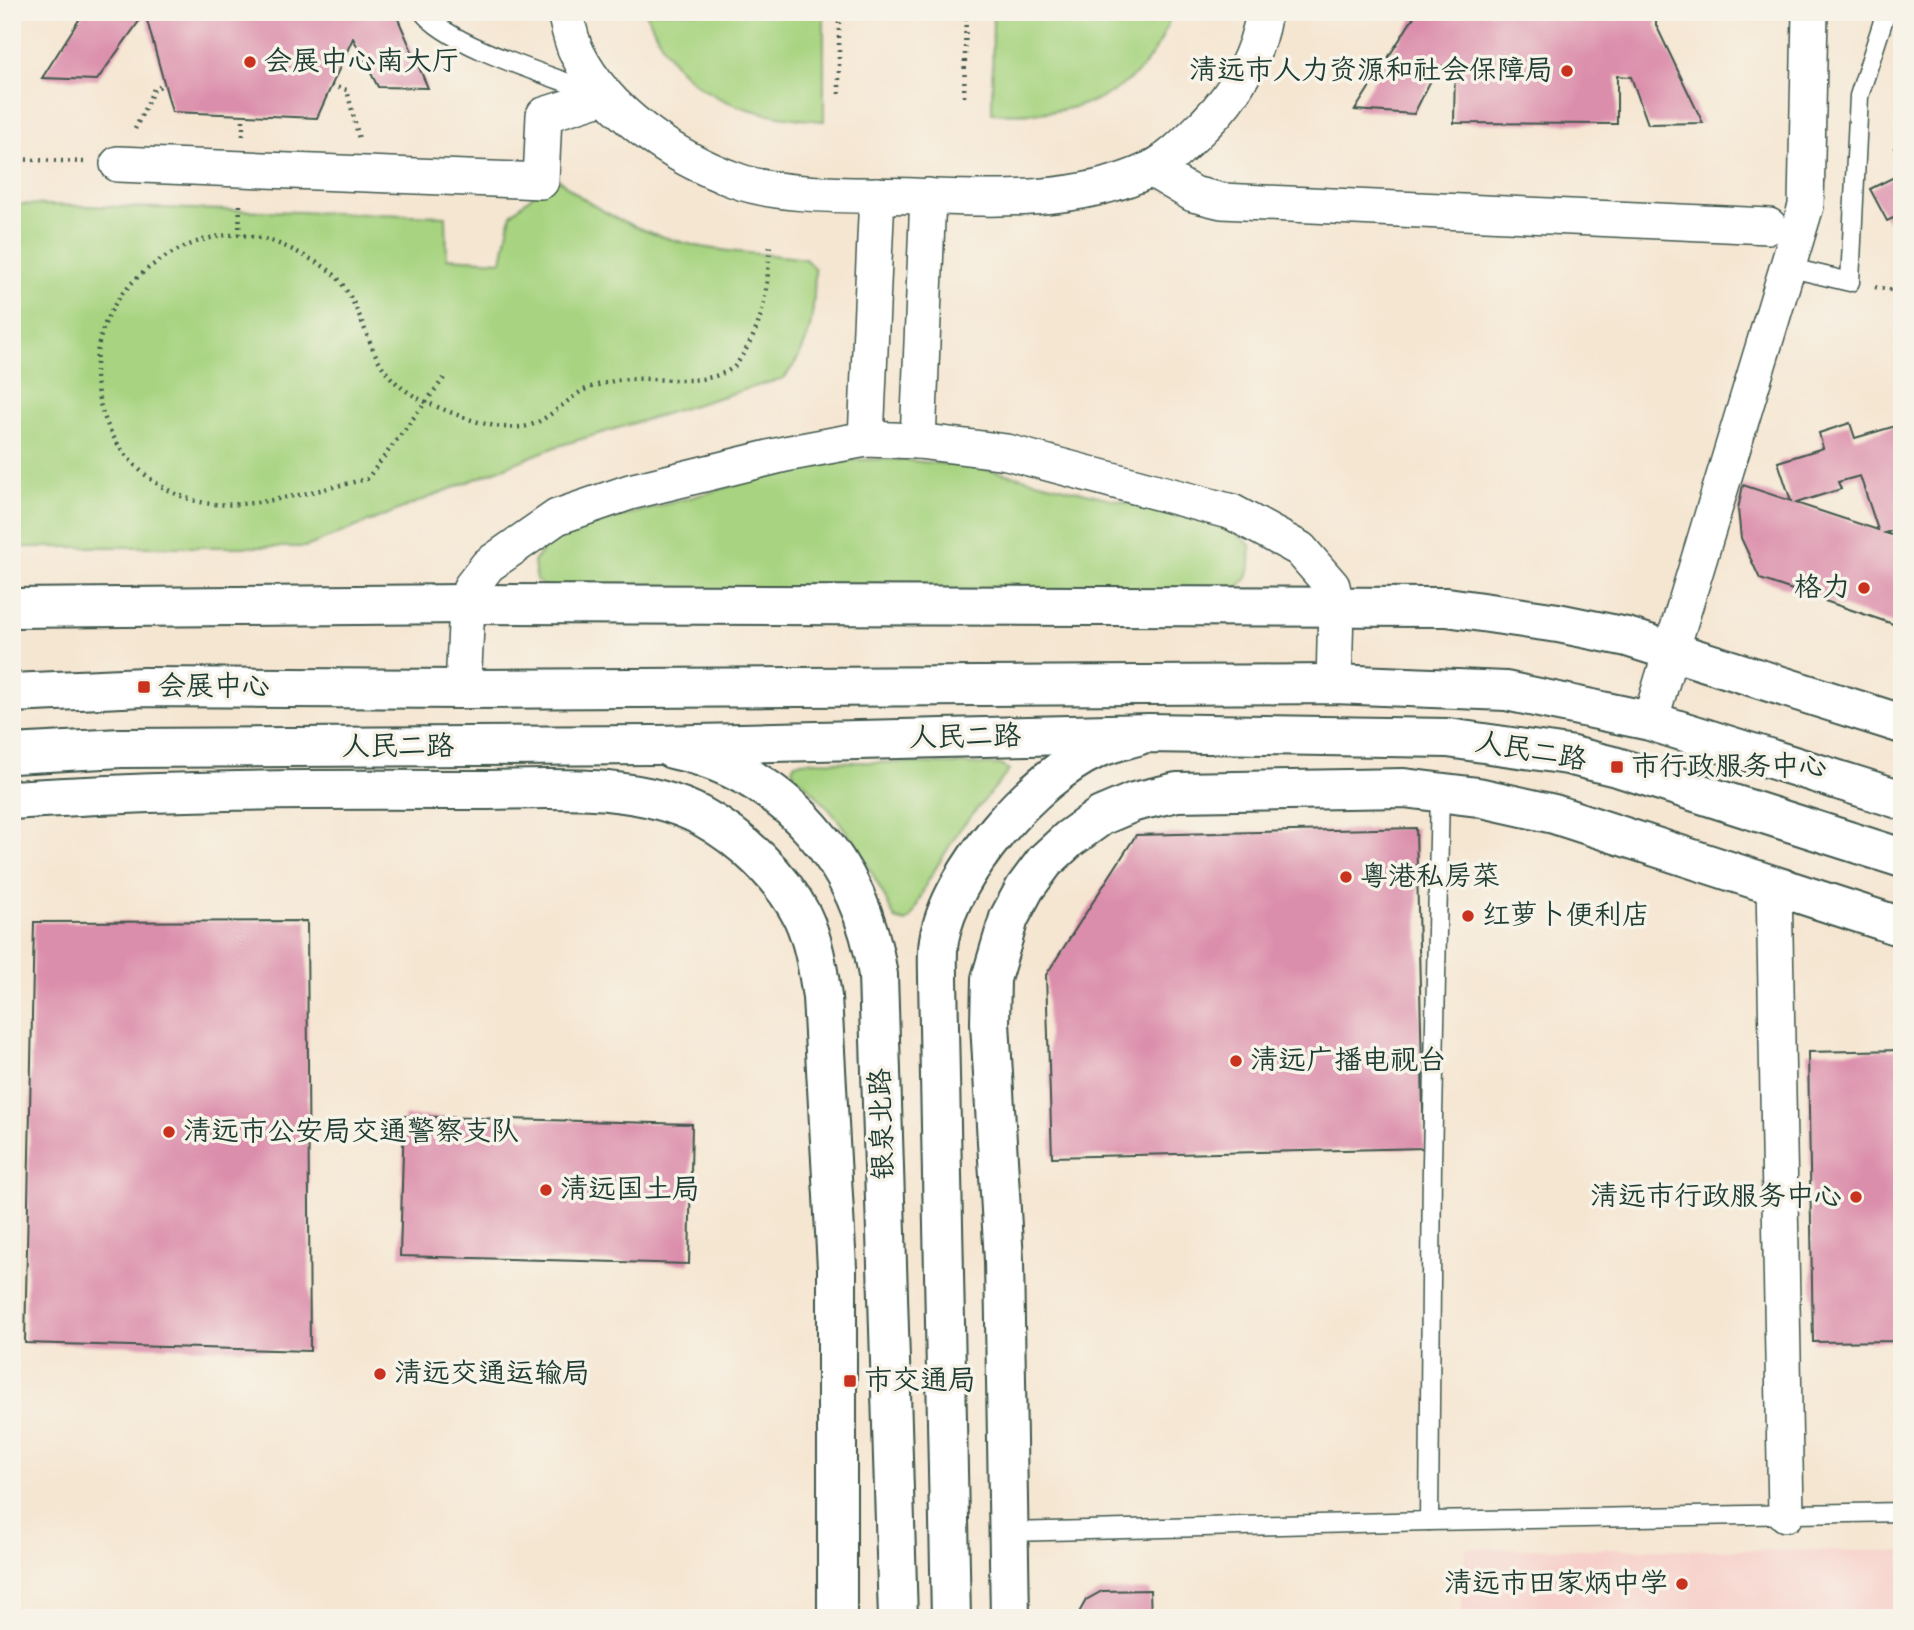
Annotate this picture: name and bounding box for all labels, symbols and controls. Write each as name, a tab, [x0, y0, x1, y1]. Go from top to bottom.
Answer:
place label: 会展中心南大厅	[264, 44, 460, 81]
place label: 清远市人力资源和社会保障局	[1189, 53, 1553, 90]
marker: 会展中心南大厅	[242, 54, 258, 70]
marker: 清远市人力资源和社会保障局	[1559, 63, 1575, 79]
place label: 格力	[1794, 570, 1850, 607]
marker: 格力	[1856, 580, 1872, 596]
place label: 会展中心	[158, 669, 270, 706]
marker: 会展中心	[136, 679, 152, 695]
street label: 人民二路	[909, 719, 1021, 757]
street label: 人民二路	[1473, 724, 1589, 780]
street label: 人民二路	[342, 729, 454, 766]
place label: 市行政服务中心	[1631, 749, 1827, 786]
marker: 市行政服务中心	[1609, 759, 1625, 775]
place label: 粤港私房菜	[1360, 859, 1500, 896]
marker: 粤港私房菜	[1338, 869, 1354, 885]
place label: 红萝卜便利店	[1482, 898, 1650, 935]
marker: 红萝卜便利店	[1460, 908, 1476, 924]
place label: 清远广播电视台	[1250, 1043, 1446, 1080]
marker: 清远广播电视台	[1228, 1053, 1244, 1069]
street label: 银泉北路	[863, 1067, 903, 1181]
place label: 清远市公安局交通警察支队	[183, 1114, 519, 1151]
marker: 清远市公安局交通警察支队	[161, 1124, 177, 1140]
place label: 清远国土局	[560, 1172, 700, 1209]
place label: 清远市行政服务中心	[1590, 1179, 1842, 1216]
marker: 清远国土局	[538, 1182, 554, 1198]
marker: 清远市行政服务中心	[1848, 1189, 1864, 1205]
place label: 清远交通运输局	[394, 1356, 590, 1393]
place label: 市交通局	[864, 1363, 976, 1400]
marker: 清远交通运输局	[372, 1366, 388, 1382]
marker: 市交通局	[842, 1373, 858, 1389]
place label: 清远市田家炳中学	[1444, 1566, 1668, 1603]
marker: 清远市田家炳中学	[1674, 1576, 1690, 1592]

